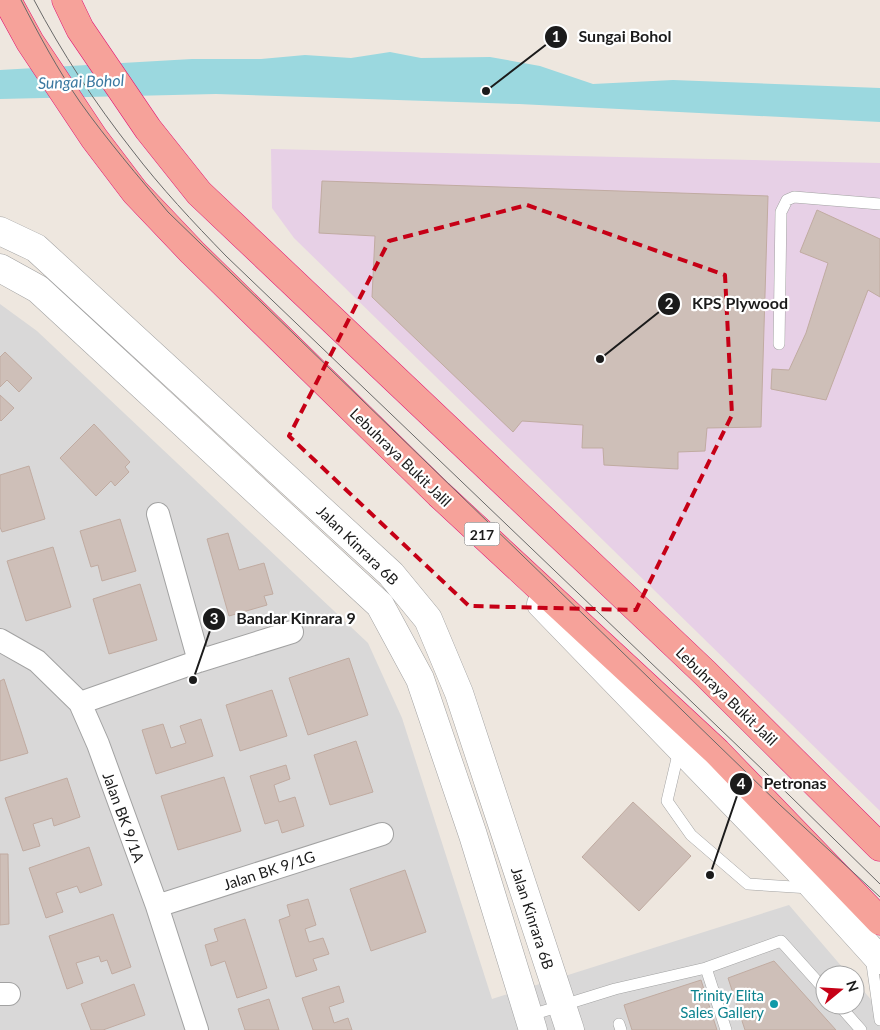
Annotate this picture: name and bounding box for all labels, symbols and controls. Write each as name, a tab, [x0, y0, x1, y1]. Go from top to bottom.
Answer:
callout: Sungai Bohol	[543, 21, 681, 52]
text: Sungai Bohol	[578, 26, 672, 45]
text: 1	[552, 27, 560, 45]
water label: Sungai Bohol	[38, 70, 125, 92]
callout: KPS Plywood	[657, 288, 798, 319]
text: KPS Plywood	[692, 293, 788, 312]
text: 2	[665, 294, 674, 312]
street label: Lebuhraya Bukit Jalil	[347, 404, 455, 510]
street label: Jalan Kinrara 6B	[313, 502, 403, 588]
road number: 217	[464, 522, 500, 546]
callout: Bandar Kinrara 9	[202, 603, 366, 634]
text: Bandar Kinrara 9	[236, 608, 356, 627]
text: 3	[210, 609, 218, 627]
street label: Lebuhraya Bukit Jalil	[673, 643, 781, 749]
callout: Petronas	[728, 768, 836, 799]
street label: Jalan BK 9/1A	[99, 770, 149, 865]
text: Petronas	[763, 773, 827, 792]
text: 4	[737, 774, 746, 792]
street label: Jalan BK 9/1G	[221, 847, 317, 893]
street label: Jalan Kinrara 6B	[508, 865, 558, 971]
north arrow	[815, 965, 865, 1015]
text: N	[843, 978, 863, 994]
place label: Trinity Elita Sales Gallery	[680, 986, 764, 1021]
marker: Trinity Elita Sales Gallery	[768, 998, 780, 1010]

